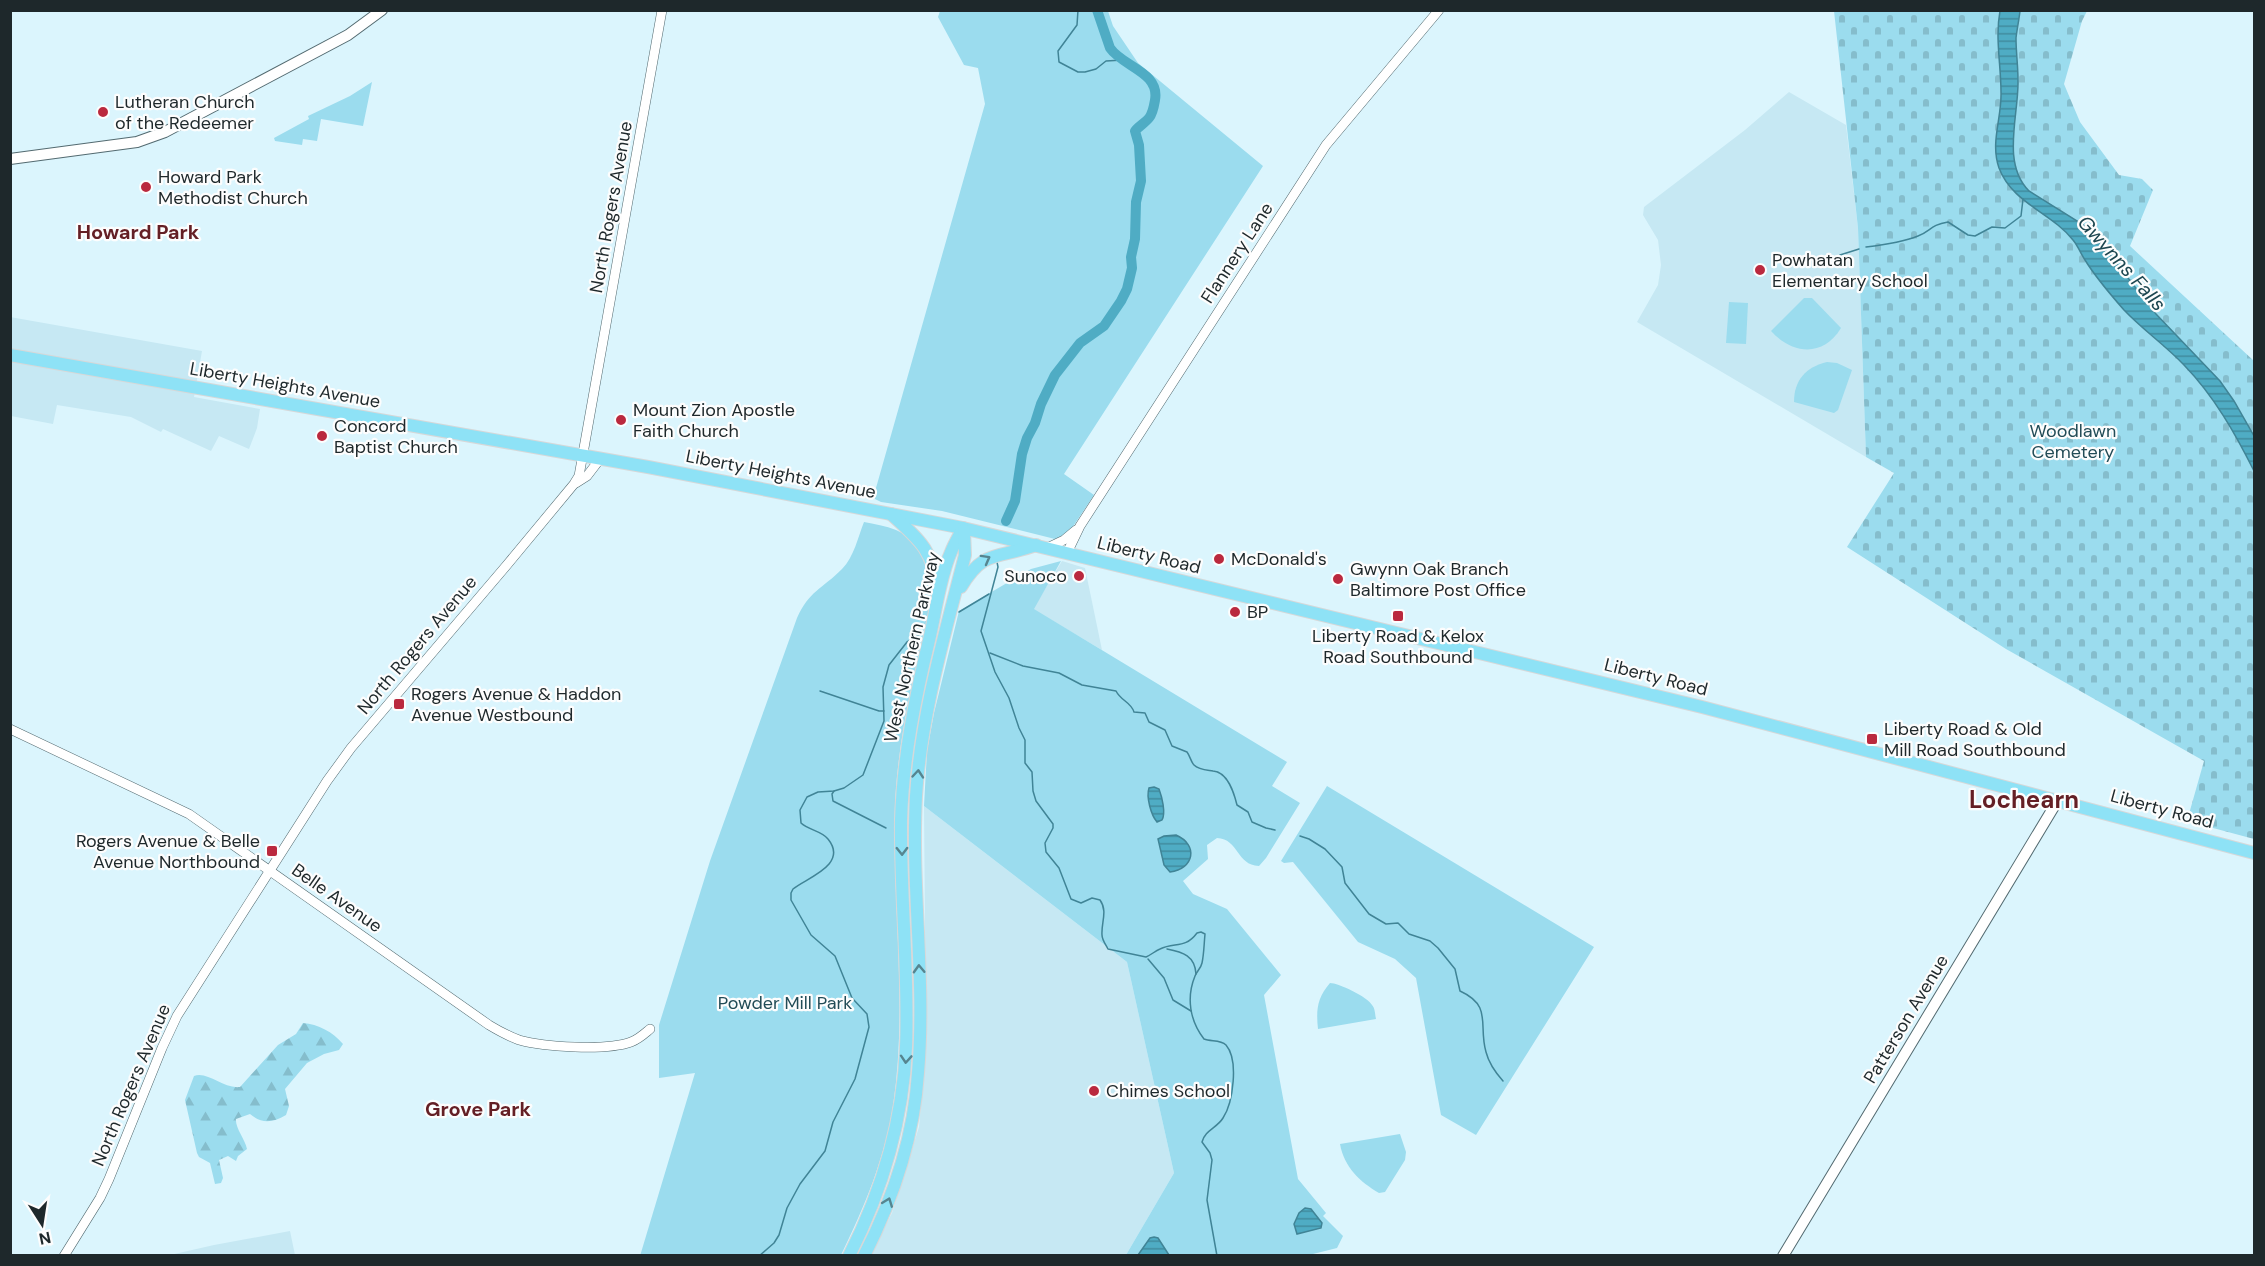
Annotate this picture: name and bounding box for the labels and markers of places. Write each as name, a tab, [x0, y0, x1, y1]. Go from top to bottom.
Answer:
place label: Lutheran Church of the Redeemer	[115, 90, 255, 135]
marker: Lutheran Church of the Redeemer	[96, 105, 110, 119]
place label: Howard Park Methodist Church	[158, 165, 308, 210]
marker: Howard Park Methodist Church	[139, 180, 153, 194]
place label: Powhatan Elementary School	[1772, 248, 1928, 293]
marker: Powhatan Elementary School	[1753, 263, 1767, 277]
place label: Mount Zion Apostle Faith Church	[633, 398, 795, 443]
marker: Mount Zion Apostle Faith Church	[614, 413, 628, 427]
place label: Concord Baptist Church	[334, 414, 458, 459]
marker: Concord Baptist Church	[315, 429, 329, 443]
place label: McDonald's	[1231, 547, 1327, 571]
marker: McDonald's	[1212, 552, 1226, 566]
place label: Gwynn Oak Branch Baltimore Post Office	[1350, 557, 1526, 602]
place label: Sunoco	[1004, 564, 1067, 588]
marker: Sunoco	[1072, 569, 1086, 583]
marker: Gwynn Oak Branch Baltimore Post Office	[1331, 572, 1345, 586]
place label: BP	[1247, 600, 1268, 624]
marker: BP	[1228, 605, 1242, 619]
marker: Liberty Road & Kelox Road Southbound	[1391, 609, 1405, 623]
place label: Liberty Road & Kelox Road Southbound	[1312, 624, 1484, 669]
place label: Rogers Avenue & Haddon Avenue Westbound	[411, 682, 621, 727]
marker: Rogers Avenue & Haddon Avenue Westbound	[392, 697, 406, 711]
place label: Liberty Road & Old Mill Road Southbound	[1884, 717, 2066, 762]
marker: Liberty Road & Old Mill Road Southbound	[1865, 732, 1879, 746]
place label: Rogers Avenue & Belle Avenue Northbound	[76, 829, 260, 874]
marker: Rogers Avenue & Belle Avenue Northbound	[265, 844, 279, 858]
place label: Chimes School	[1106, 1079, 1230, 1103]
marker: Chimes School	[1087, 1084, 1101, 1098]

